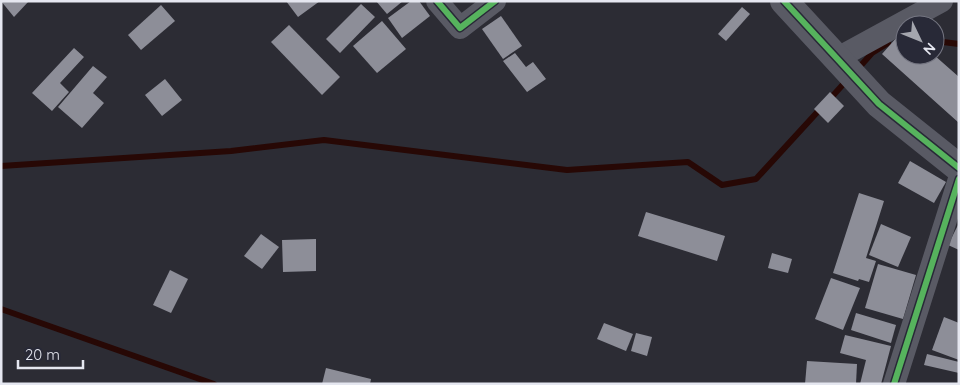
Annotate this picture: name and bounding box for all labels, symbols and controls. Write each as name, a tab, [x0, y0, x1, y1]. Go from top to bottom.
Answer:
north arrow	[895, 15, 945, 65]
text: N	[919, 39, 940, 59]
scale bar	[18, 338, 82, 370]
text: 20 m	[25, 345, 60, 364]

